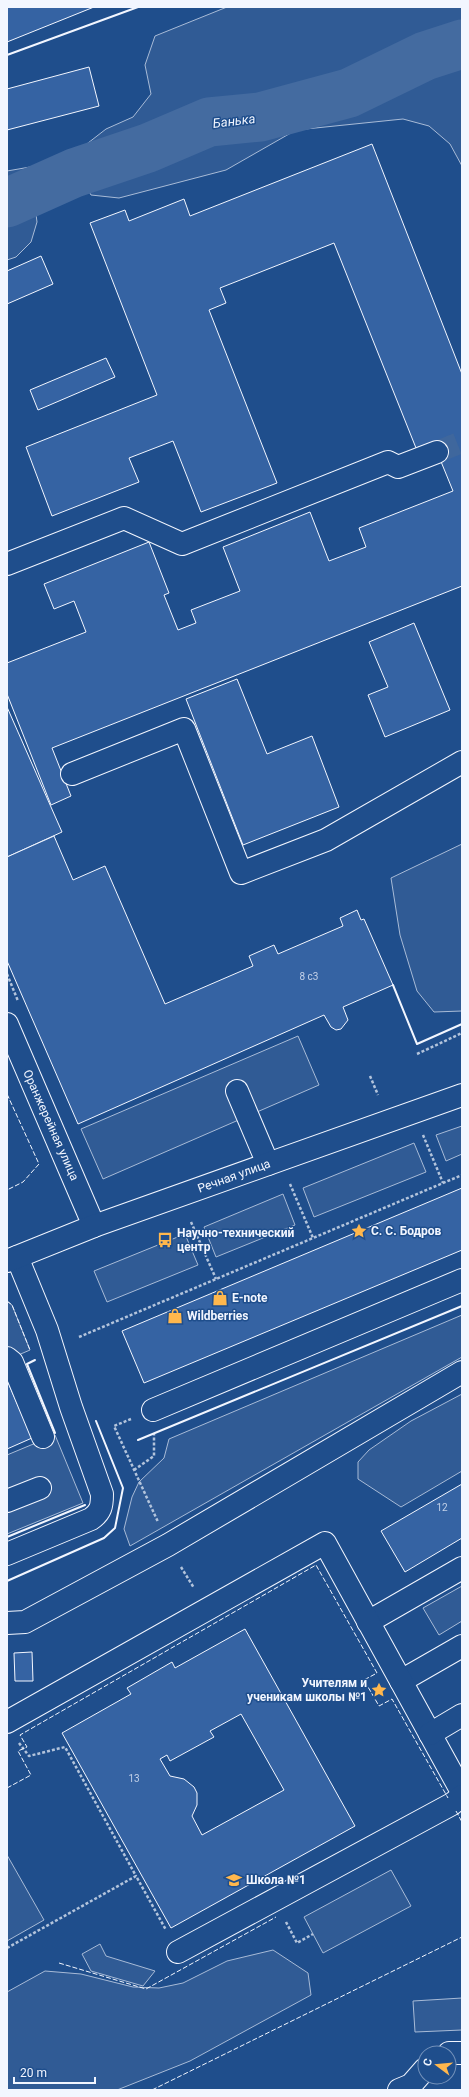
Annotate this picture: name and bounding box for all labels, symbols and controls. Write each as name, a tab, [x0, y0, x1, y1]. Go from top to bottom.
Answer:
water label: Банька	[212, 111, 256, 131]
house number: 8 с3	[300, 971, 318, 982]
street label: Оранжерейная улица	[20, 1067, 82, 1183]
street label: Речная улица	[196, 1156, 272, 1196]
place icon: С. С. Бодров	[350, 1222, 368, 1240]
place label: С. С. Бодров	[371, 1224, 442, 1238]
place label: Научно-технический центр	[177, 1226, 295, 1254]
bus stop icon: Научно-технический центр	[156, 1231, 174, 1249]
shop icon: E-note	[211, 1289, 229, 1307]
place label: E-note	[232, 1291, 268, 1305]
shop icon: Wildberries	[166, 1307, 184, 1325]
place label: Wildberries	[187, 1309, 248, 1323]
house number: 12	[436, 1502, 448, 1513]
place label: Учителям и ученикам школы №1	[247, 1676, 367, 1704]
place icon: Учителям и ученикам школы №1	[370, 1681, 388, 1699]
house number: 13	[128, 1773, 140, 1784]
school or university icon: Школа №1	[225, 1871, 243, 1889]
place label: Школа №1	[246, 1873, 306, 1887]
north arrow	[417, 2045, 457, 2085]
text: С	[421, 2057, 435, 2068]
scale bar	[14, 2059, 95, 2085]
text: 20 m	[20, 2066, 47, 2080]

